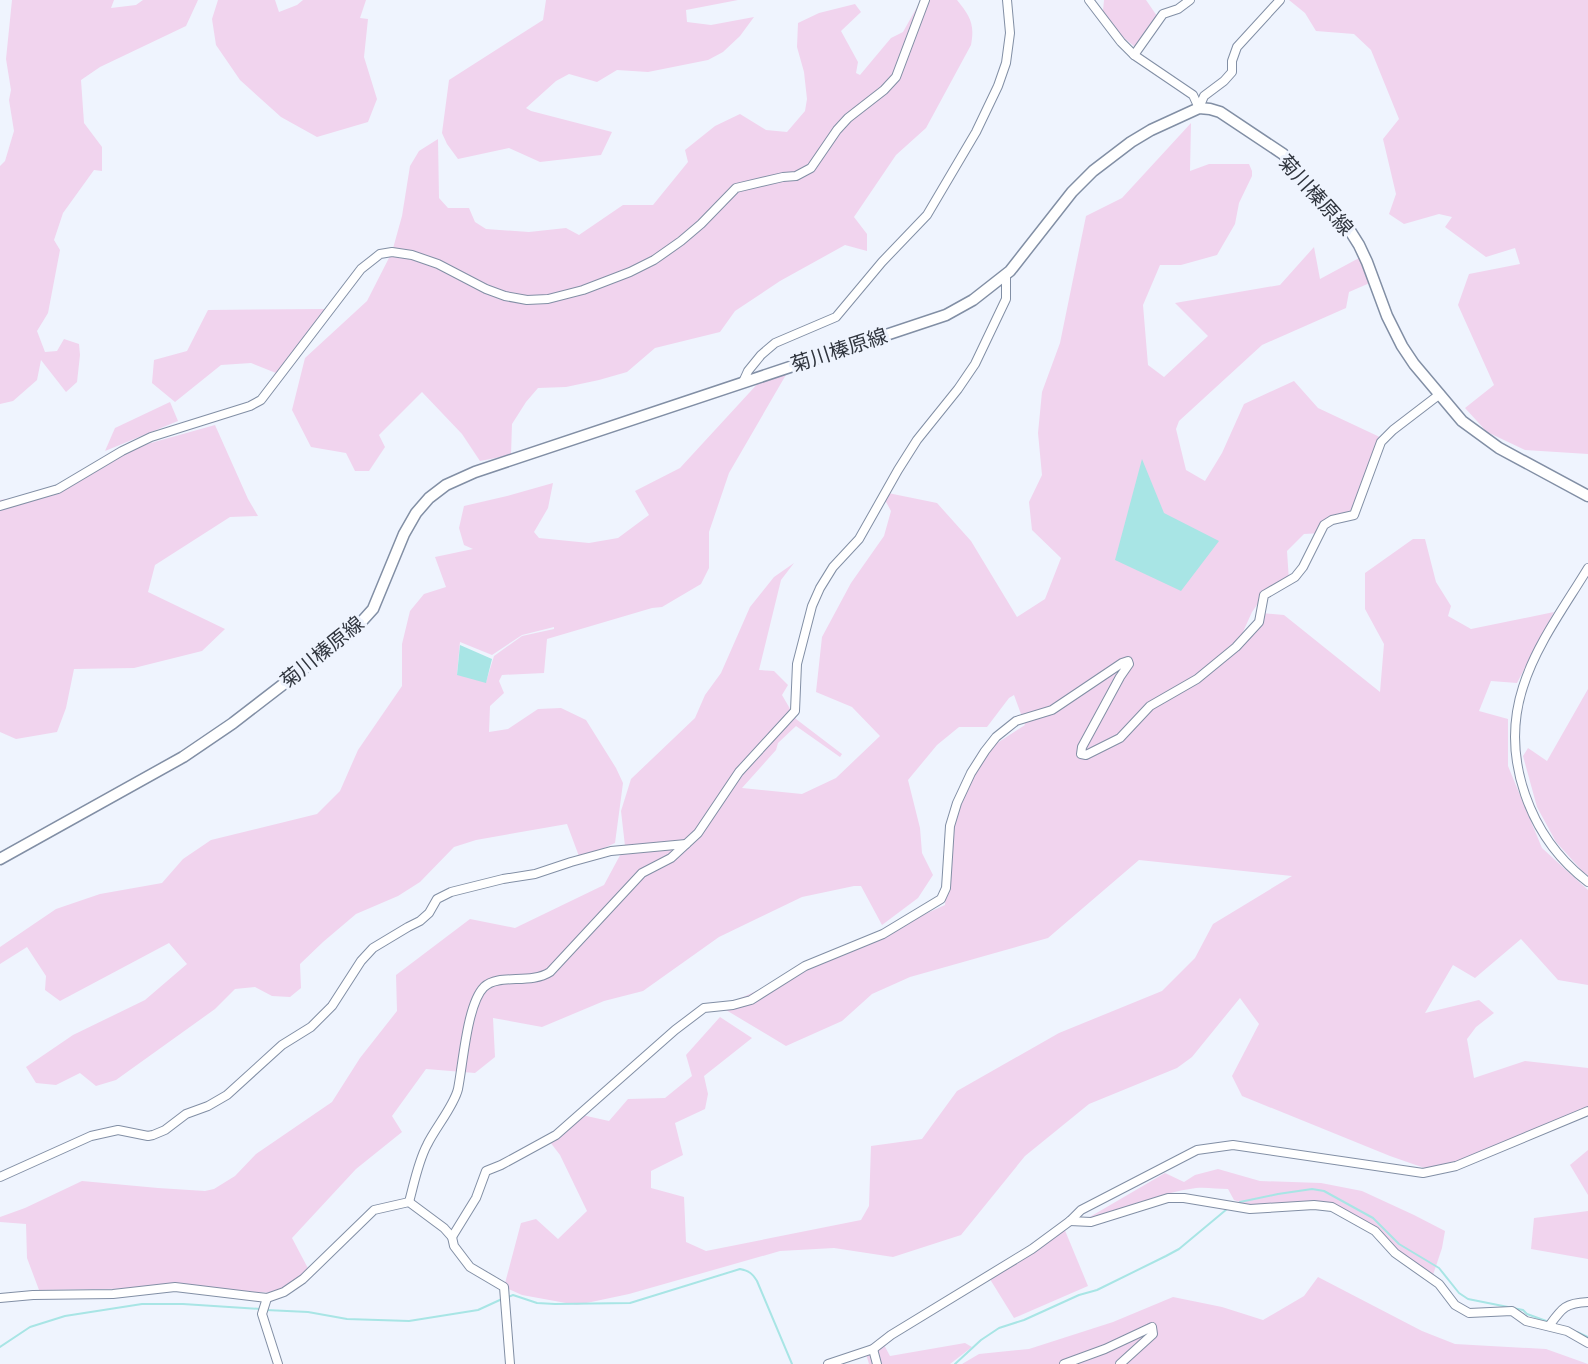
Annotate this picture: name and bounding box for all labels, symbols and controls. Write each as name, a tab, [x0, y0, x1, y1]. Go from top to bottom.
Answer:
street label: 菊川榛原線	[1273, 149, 1359, 241]
street label: 菊川榛原線	[787, 322, 891, 378]
street label: 菊川榛原線	[275, 610, 369, 694]

